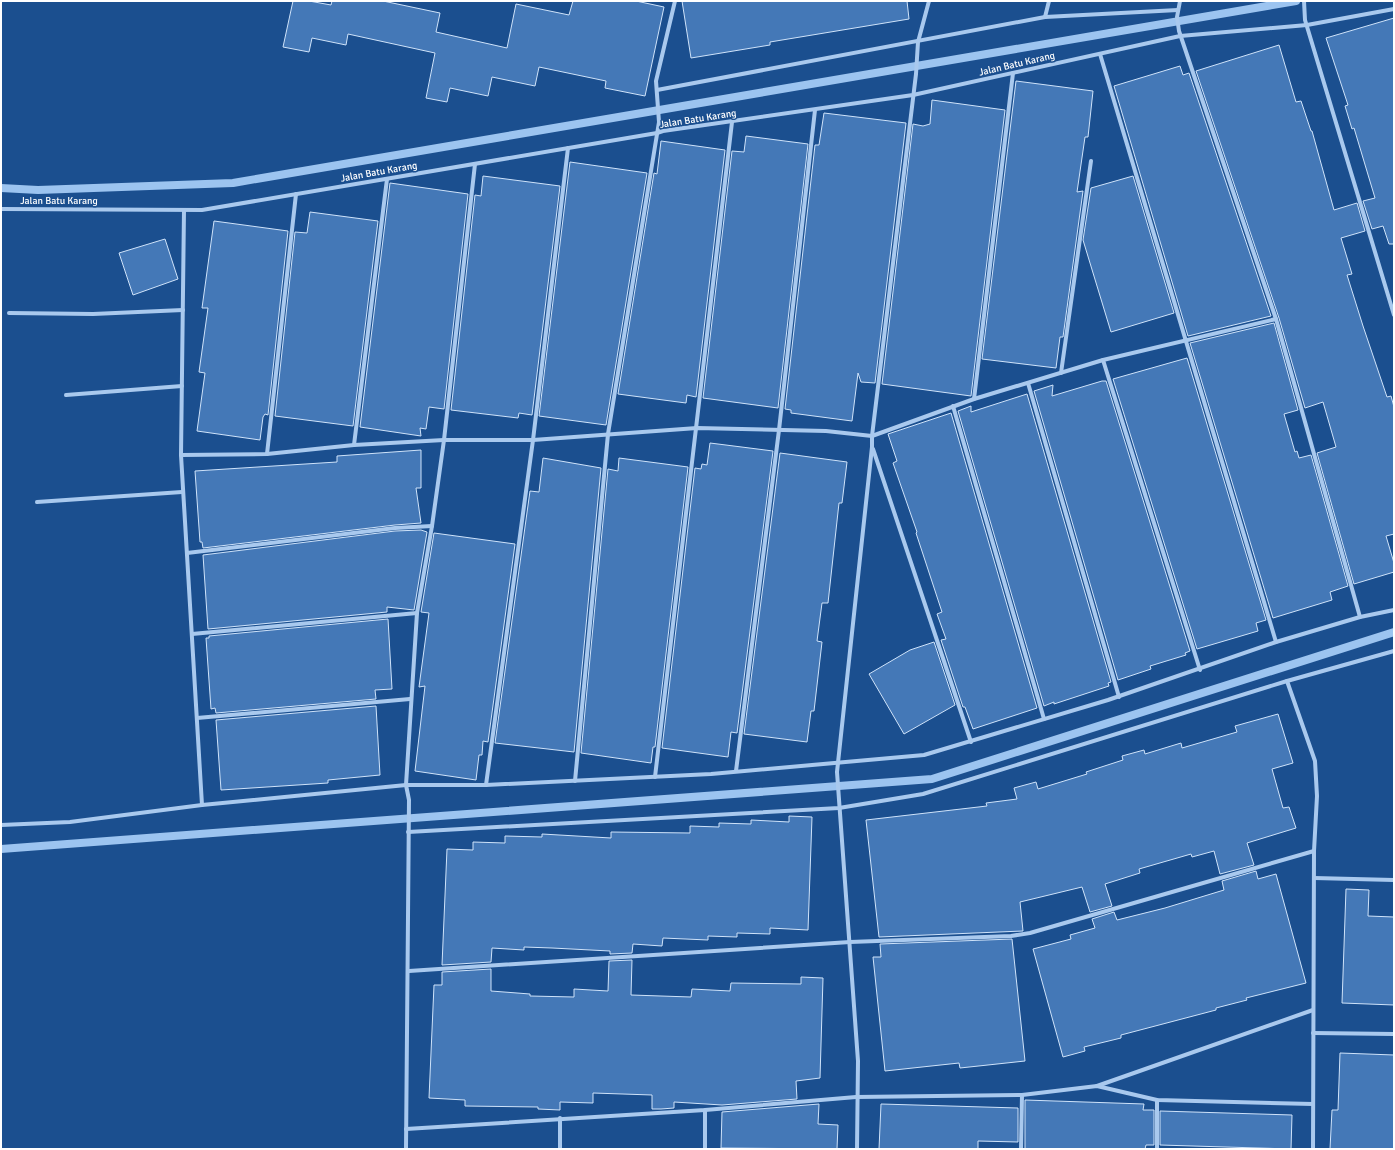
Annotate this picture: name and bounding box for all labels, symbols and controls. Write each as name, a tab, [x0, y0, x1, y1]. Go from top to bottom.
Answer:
street label: Jalan Batu Karang	[978, 49, 1056, 79]
street label: Jalan Batu Karang	[659, 107, 737, 131]
street label: Jalan Batu Karang	[340, 159, 418, 185]
street label: Jalan Batu Karang	[20, 195, 98, 207]

